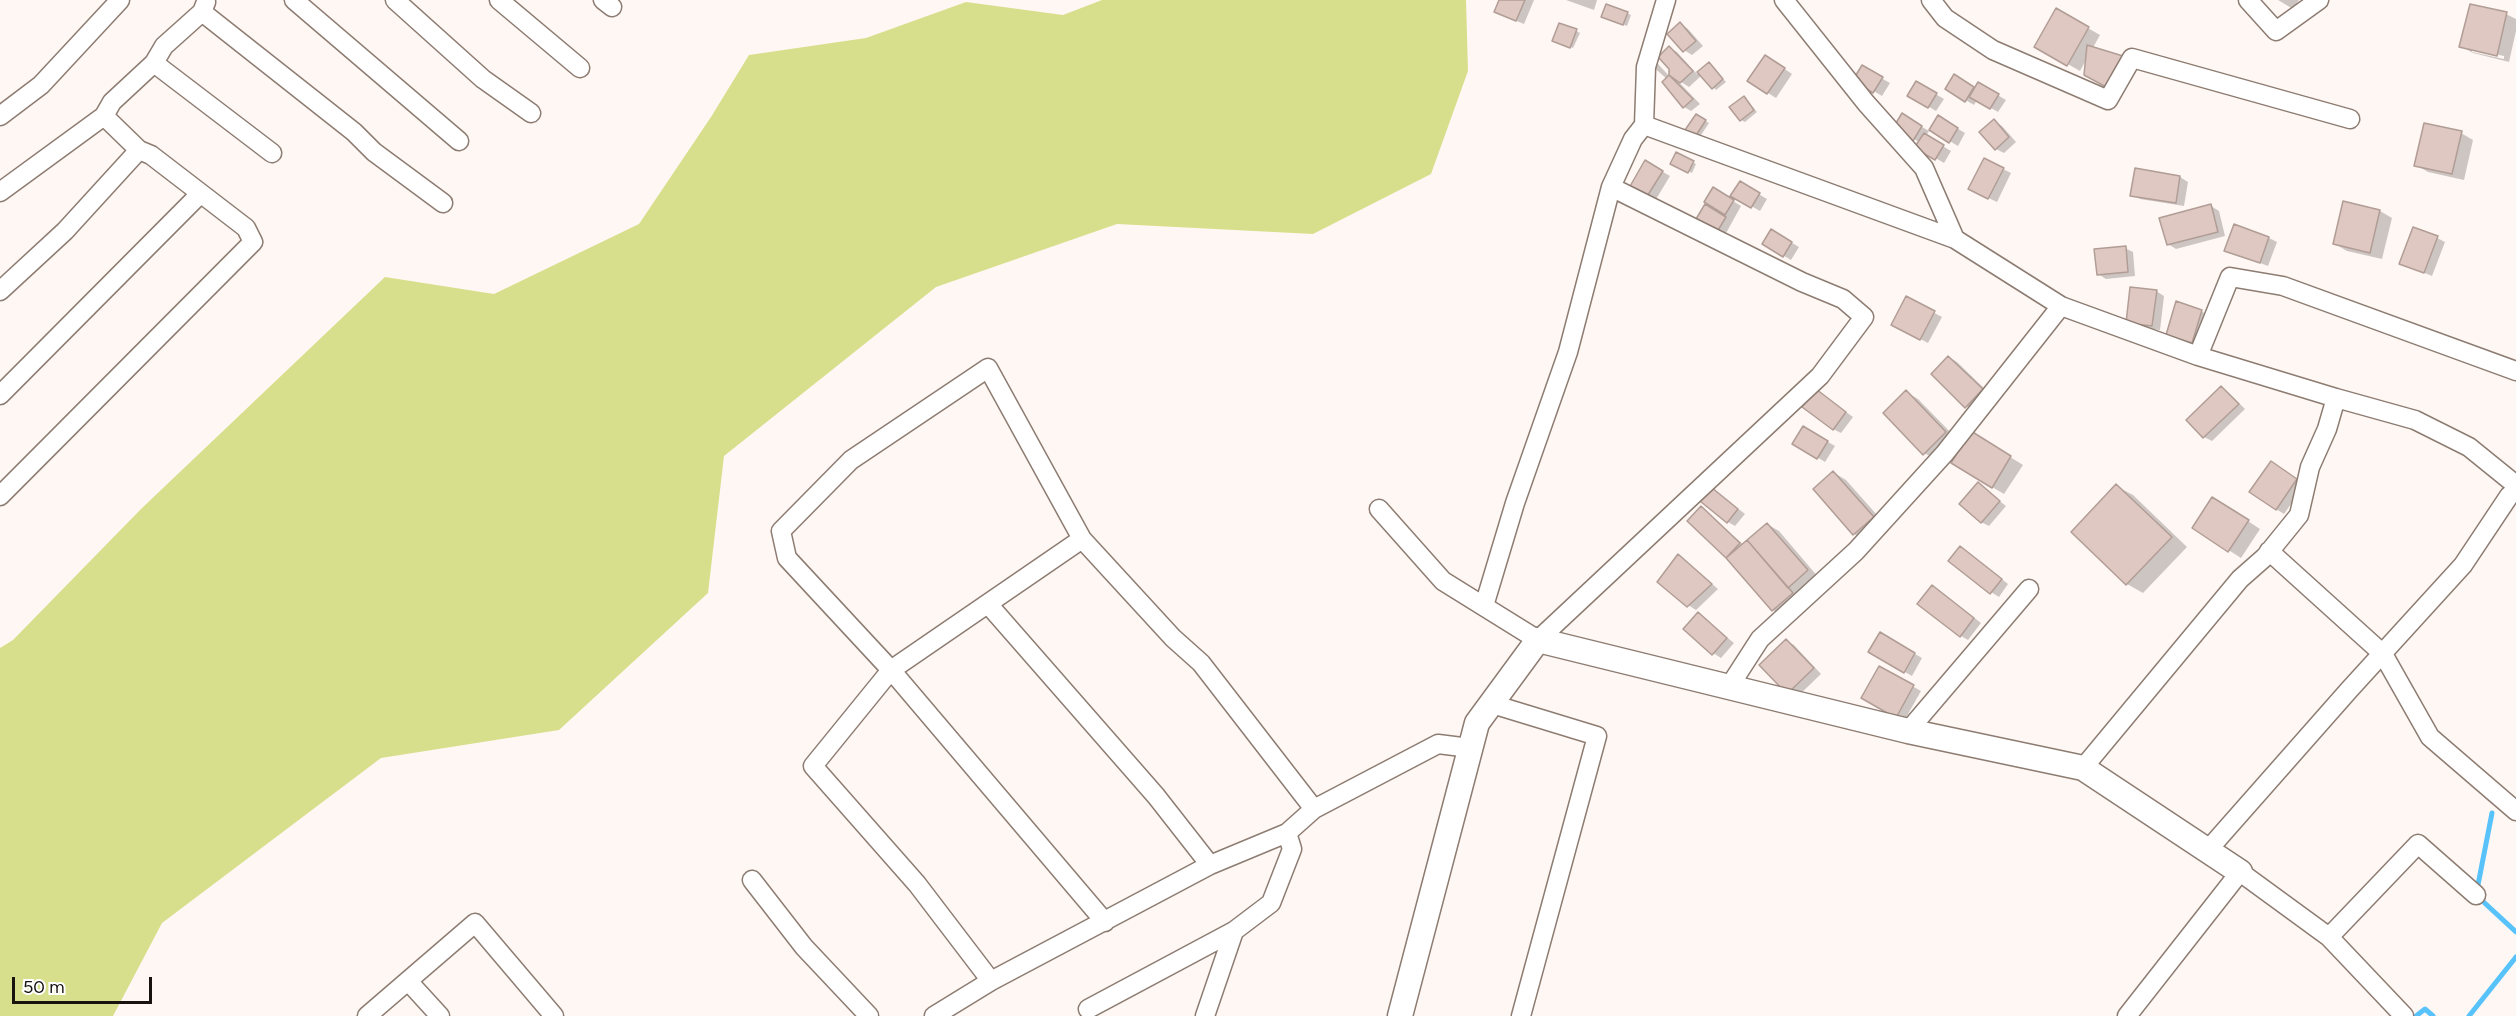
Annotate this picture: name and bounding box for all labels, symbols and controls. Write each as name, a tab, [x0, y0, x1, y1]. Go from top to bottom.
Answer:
scale bar	[15, 965, 154, 1003]
text: 50 m	[23, 976, 65, 998]

